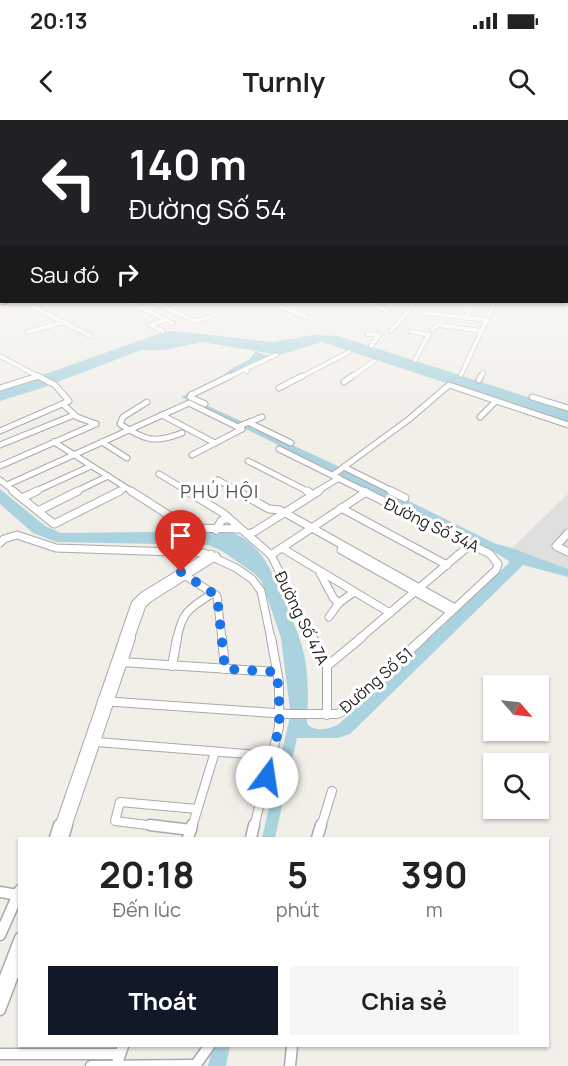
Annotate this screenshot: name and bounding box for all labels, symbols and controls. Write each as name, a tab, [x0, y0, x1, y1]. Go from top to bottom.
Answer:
text: 20:13	[30, 6, 88, 36]
text: Turnly	[243, 63, 325, 100]
icon: back	[30, 65, 63, 98]
icon: search	[505, 65, 538, 98]
text: 140 m	[129, 135, 247, 193]
icon: left	[30, 144, 108, 222]
text: Đường Số 54	[129, 190, 286, 227]
icon: right	[111, 258, 144, 291]
text: Sau đó	[30, 260, 99, 290]
district label: PHÚ HỘI	[180, 479, 260, 503]
street label: Đường Số 34A	[381, 492, 483, 558]
pin	[155, 510, 206, 572]
icon: arrive	[164, 519, 197, 552]
street label: Đường Số 47A	[270, 568, 334, 668]
street label: Đường Số 51	[335, 642, 417, 718]
north arrow	[483, 675, 549, 741]
map controls	[483, 675, 549, 819]
position arrow	[235, 745, 299, 809]
button: search	[483, 753, 549, 819]
text: 20:18	[99, 850, 195, 899]
text: 5	[287, 850, 308, 899]
text: 390	[401, 850, 468, 899]
text: Đến lúc	[113, 896, 181, 923]
text: phút	[276, 896, 319, 923]
text: m	[426, 896, 443, 923]
button: Thoát	[48, 966, 278, 1035]
button: Chia sẻ	[290, 966, 519, 1035]

